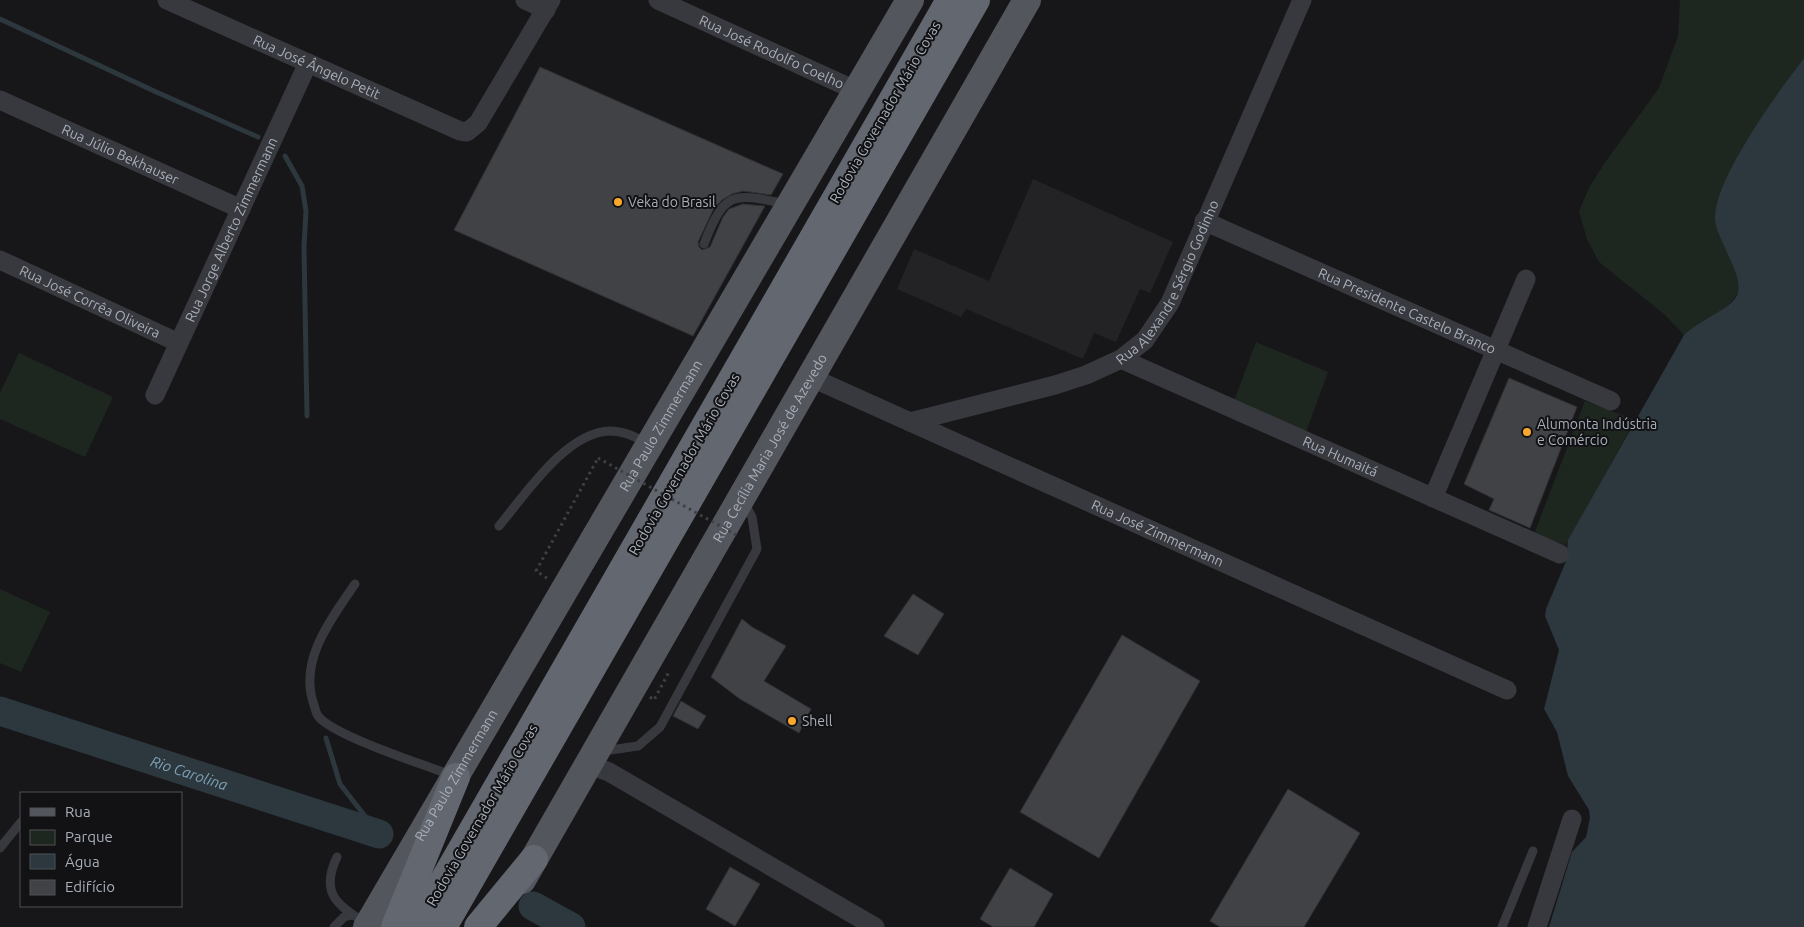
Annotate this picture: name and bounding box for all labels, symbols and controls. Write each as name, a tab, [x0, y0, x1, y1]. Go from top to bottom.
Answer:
street label: Rua José Rodolfo Coelho	[697, 12, 847, 92]
street label: Rodovia Governador Mário Covas	[826, 18, 944, 206]
street label: Rua José Ângelo Petit	[251, 32, 383, 103]
street label: Rua Júlio Bekhauser	[59, 121, 182, 188]
street label: Rua Jorge Alberto Zimmermann	[182, 135, 281, 325]
place label: Veka do Brasil	[628, 194, 716, 210]
marker: Veka do Brasil	[612, 196, 624, 208]
street label: Rua Alexandre Sérgio Godinho	[1113, 198, 1222, 368]
street label: Rua José Corrêa Oliveira	[17, 262, 163, 341]
street label: Rua Presidente Castelo Branco	[1316, 265, 1498, 357]
street label: Rua Cecília Maria José de Azevedo	[709, 351, 830, 545]
street label: Rua Paulo Zimmermann	[616, 357, 705, 494]
street label: Rodovia Governador Mário Covas	[625, 370, 743, 558]
place label: Alumonta Indústria e Comércio	[1537, 416, 1657, 448]
marker: Alumonta Indústria e Comércio	[1521, 426, 1533, 438]
street label: Rua Humaitá	[1300, 433, 1380, 480]
street label: Rua José Zimmermann	[1089, 496, 1226, 570]
street label: Rua Paulo Zimmermann	[411, 706, 501, 844]
place label: Shell	[802, 713, 833, 729]
marker: Shell	[786, 715, 798, 727]
street label: Rodovia Governador Mário Covas	[423, 721, 541, 909]
water label: Rio Carolina	[149, 752, 230, 793]
legend	[20, 792, 182, 907]
text: Rua	[65, 803, 91, 820]
text: Parque	[65, 828, 113, 845]
text: Água	[65, 853, 100, 870]
text: Edifício	[65, 878, 115, 895]

